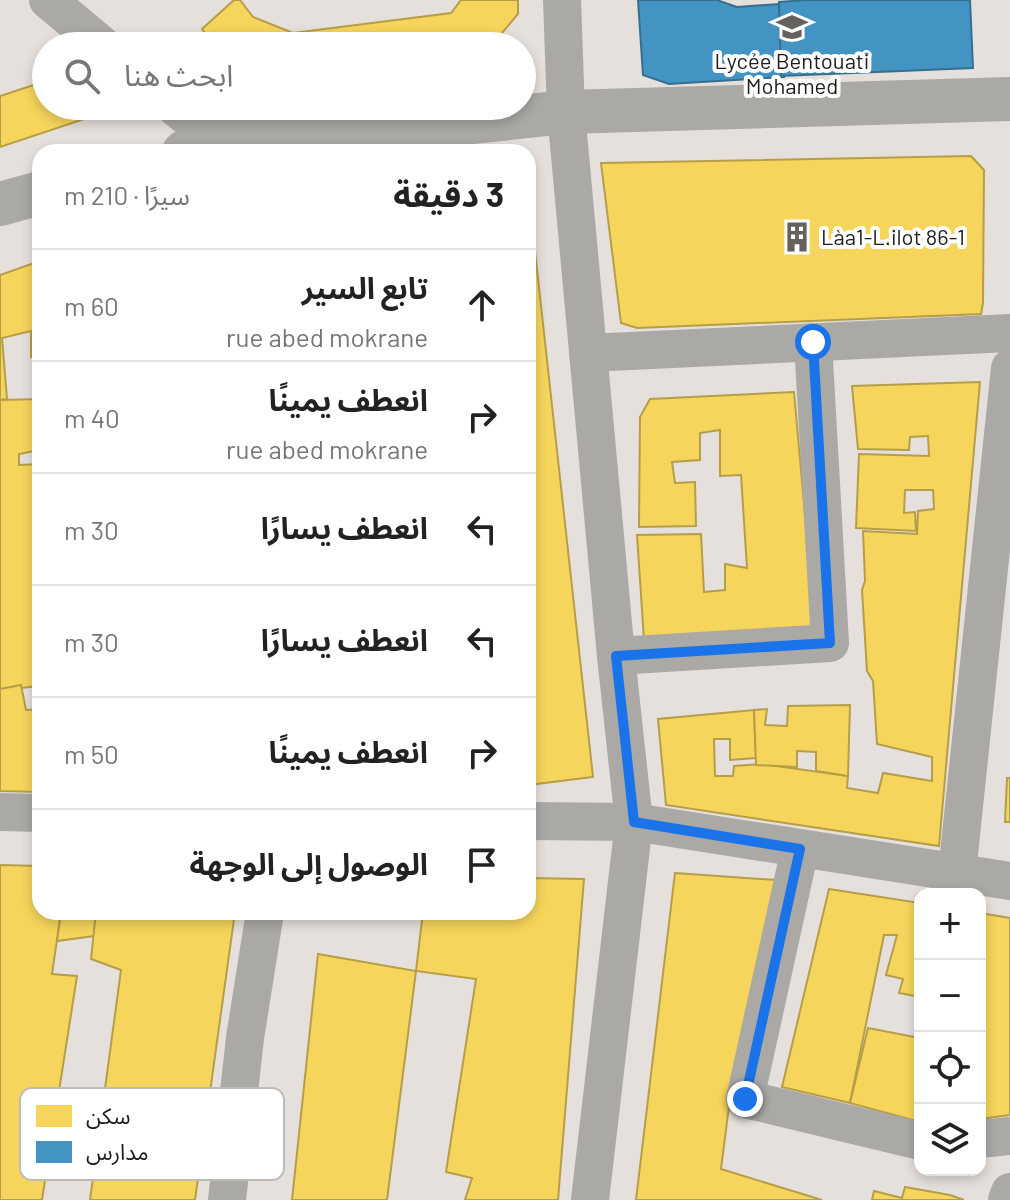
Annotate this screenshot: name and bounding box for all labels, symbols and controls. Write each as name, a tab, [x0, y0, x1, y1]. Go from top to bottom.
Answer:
school or university icon: Lycée Bentouati Mohamed	[775, 10, 809, 44]
search box	[32, 32, 536, 120]
place label: Lycée Bentouati Mohamed	[715, 47, 869, 98]
icon: search	[60, 54, 104, 98]
text: ابحث هنا	[124, 56, 233, 92]
text: 3 دقيقة	[393, 173, 504, 214]
text: سيرًا · 210 m	[64, 179, 190, 210]
building icon: Làa1-L.ilot 86-1	[780, 220, 814, 254]
place label: Làa1-L.ilot 86-1	[821, 223, 965, 249]
text: تابع السير	[302, 269, 428, 305]
icon: ahead	[460, 283, 504, 327]
text: 60 m	[64, 290, 119, 321]
text: rue abed mokrane	[226, 321, 428, 352]
route start	[795, 324, 831, 360]
text: انعطف يمينًا	[269, 381, 428, 417]
icon: right	[460, 395, 504, 439]
text: 40 m	[64, 402, 120, 433]
text: rue abed mokrane	[226, 433, 428, 464]
icon: left	[460, 507, 504, 551]
text: انعطف يسارًا	[261, 509, 428, 545]
text: 30 m	[64, 514, 119, 545]
icon: left	[460, 619, 504, 663]
text: انعطف يسارًا	[261, 621, 428, 657]
text: 30 m	[64, 626, 119, 657]
icon: right	[460, 731, 504, 775]
text: انعطف يمينًا	[269, 733, 428, 769]
text: 50 m	[64, 738, 119, 769]
icon: arrive	[460, 843, 504, 887]
text: الوصول إلى الوجهة	[189, 845, 428, 881]
map controls	[914, 888, 986, 1176]
button: +	[914, 888, 986, 960]
button: −	[914, 960, 986, 1032]
button: locate	[914, 1032, 986, 1104]
route end	[727, 1081, 763, 1117]
legend	[20, 1088, 284, 1180]
text: سكن	[86, 1102, 130, 1129]
button: layers	[914, 1104, 986, 1176]
text: مدارس	[86, 1138, 149, 1166]

